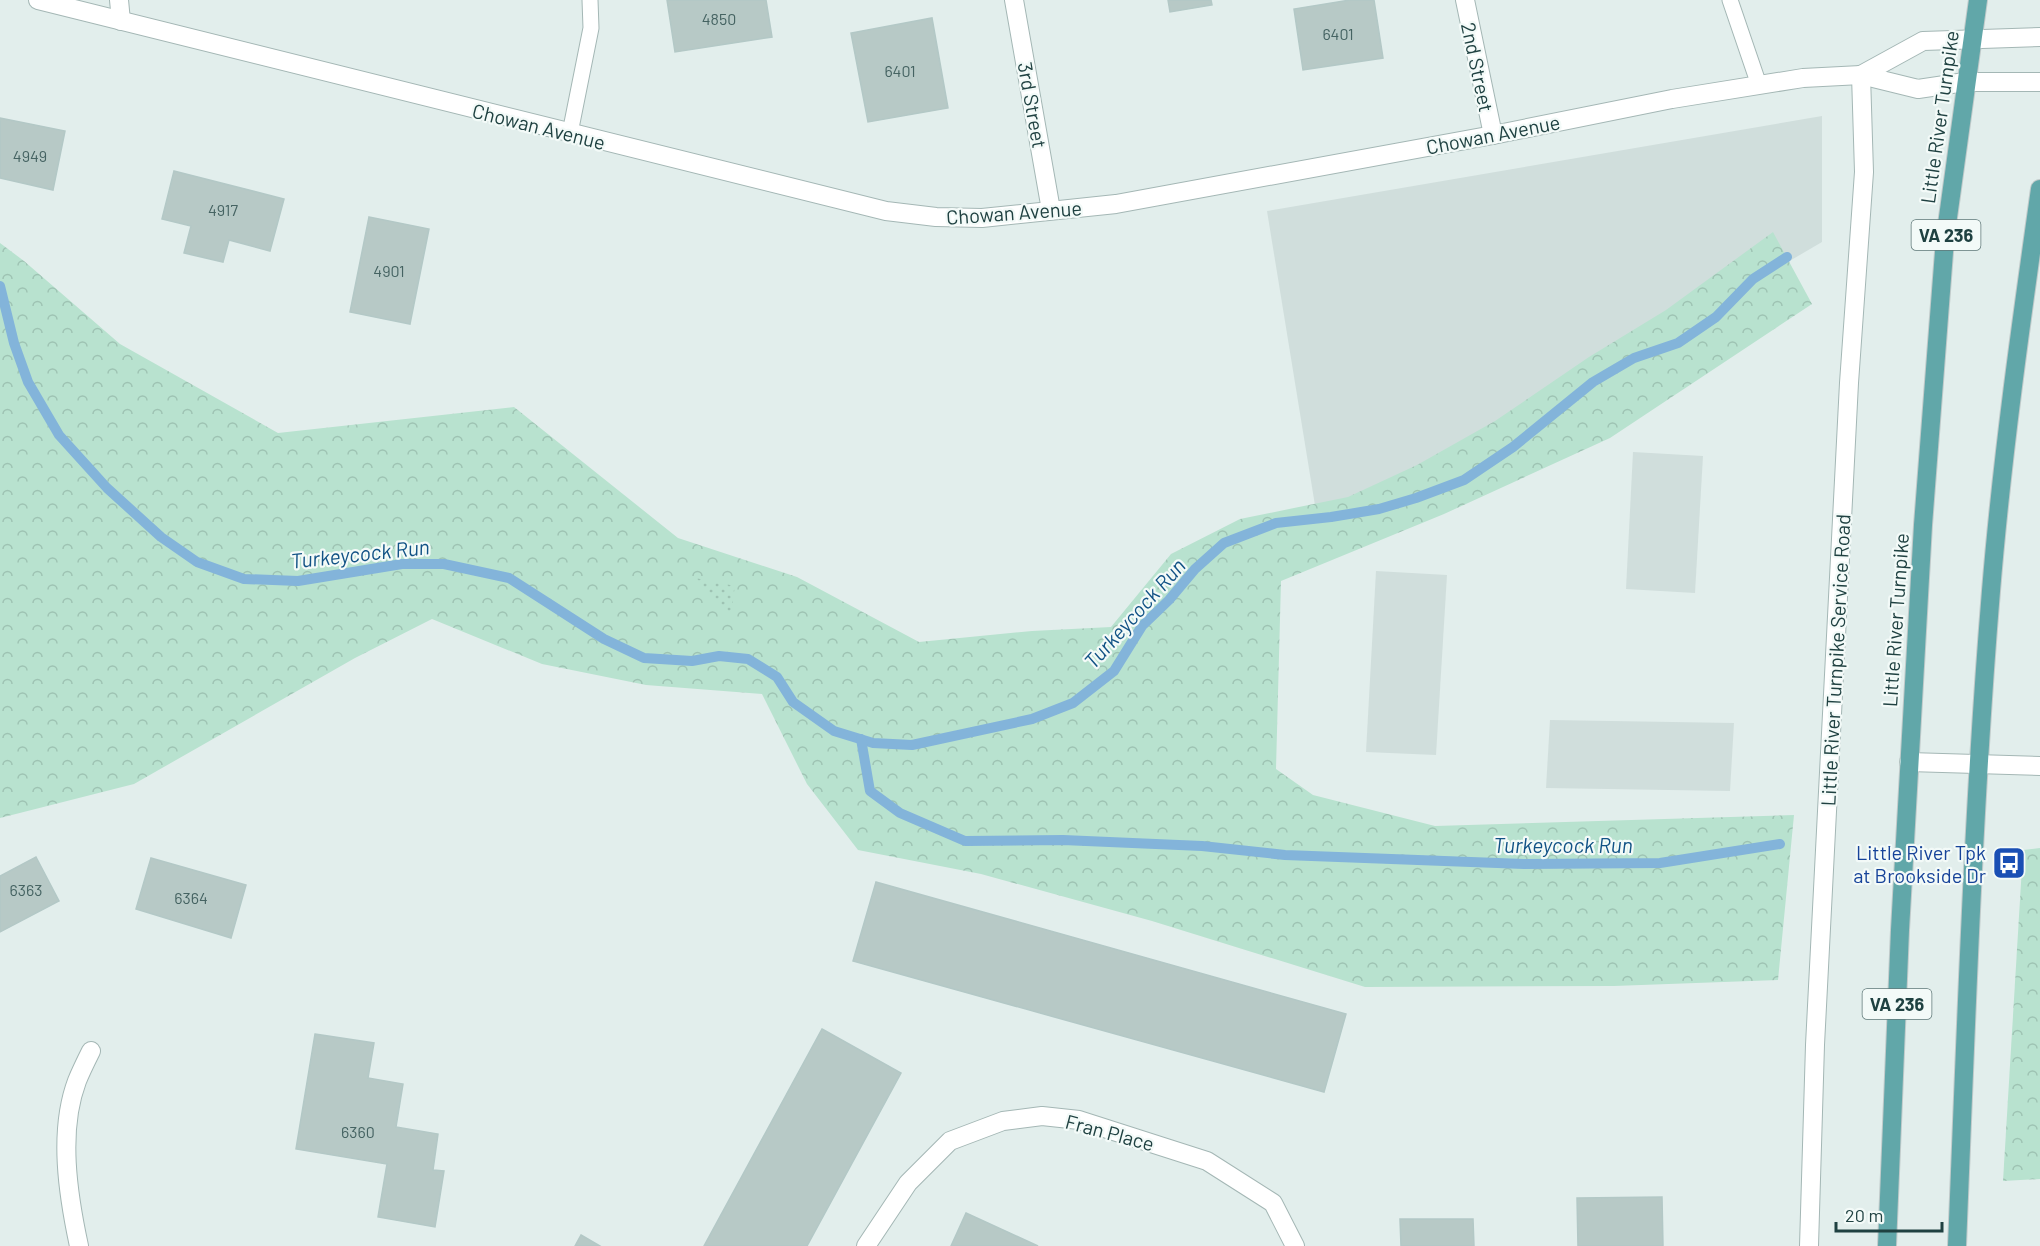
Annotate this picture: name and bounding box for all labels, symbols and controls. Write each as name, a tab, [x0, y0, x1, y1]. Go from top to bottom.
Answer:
house number: 4850	[702, 9, 736, 28]
street label: 2nd Street	[1457, 20, 1499, 114]
house number: 6401	[1322, 24, 1354, 43]
street label: Little River Turnpike	[1915, 29, 1963, 205]
street label: 3rd Street	[1014, 60, 1052, 150]
house number: 6401	[884, 61, 916, 80]
street label: Chowan Avenue	[470, 98, 608, 154]
street label: Chowan Avenue	[1424, 109, 1562, 159]
house number: 4949	[13, 146, 47, 165]
street label: Chowan Avenue	[945, 195, 1083, 229]
house number: 4917	[208, 200, 238, 219]
road number: VA 236	[1912, 220, 1980, 250]
house number: 4901	[373, 261, 405, 280]
street label: Little River Turnpike Service Road	[1815, 513, 1855, 807]
street label: Little River Turnpike	[1877, 532, 1913, 708]
water label: Turkeycock Run	[289, 533, 431, 573]
water label: Turkeycock Run	[1078, 553, 1190, 673]
water label: Turkeycock Run	[1493, 832, 1633, 857]
place label: Little River Tpk at Brookside Dr	[1853, 840, 1986, 887]
bus stop icon: Little River Tpk at Brookside Dr	[1991, 845, 2027, 881]
house number: 6363	[10, 880, 42, 899]
house number: 6364	[174, 888, 208, 907]
road number: VA 236	[1862, 989, 1932, 1019]
street label: Fran Place	[1063, 1109, 1157, 1155]
house number: 6360	[341, 1122, 375, 1141]
scale bar	[1836, 1195, 1942, 1233]
text: 20 m	[1845, 1204, 1883, 1226]

